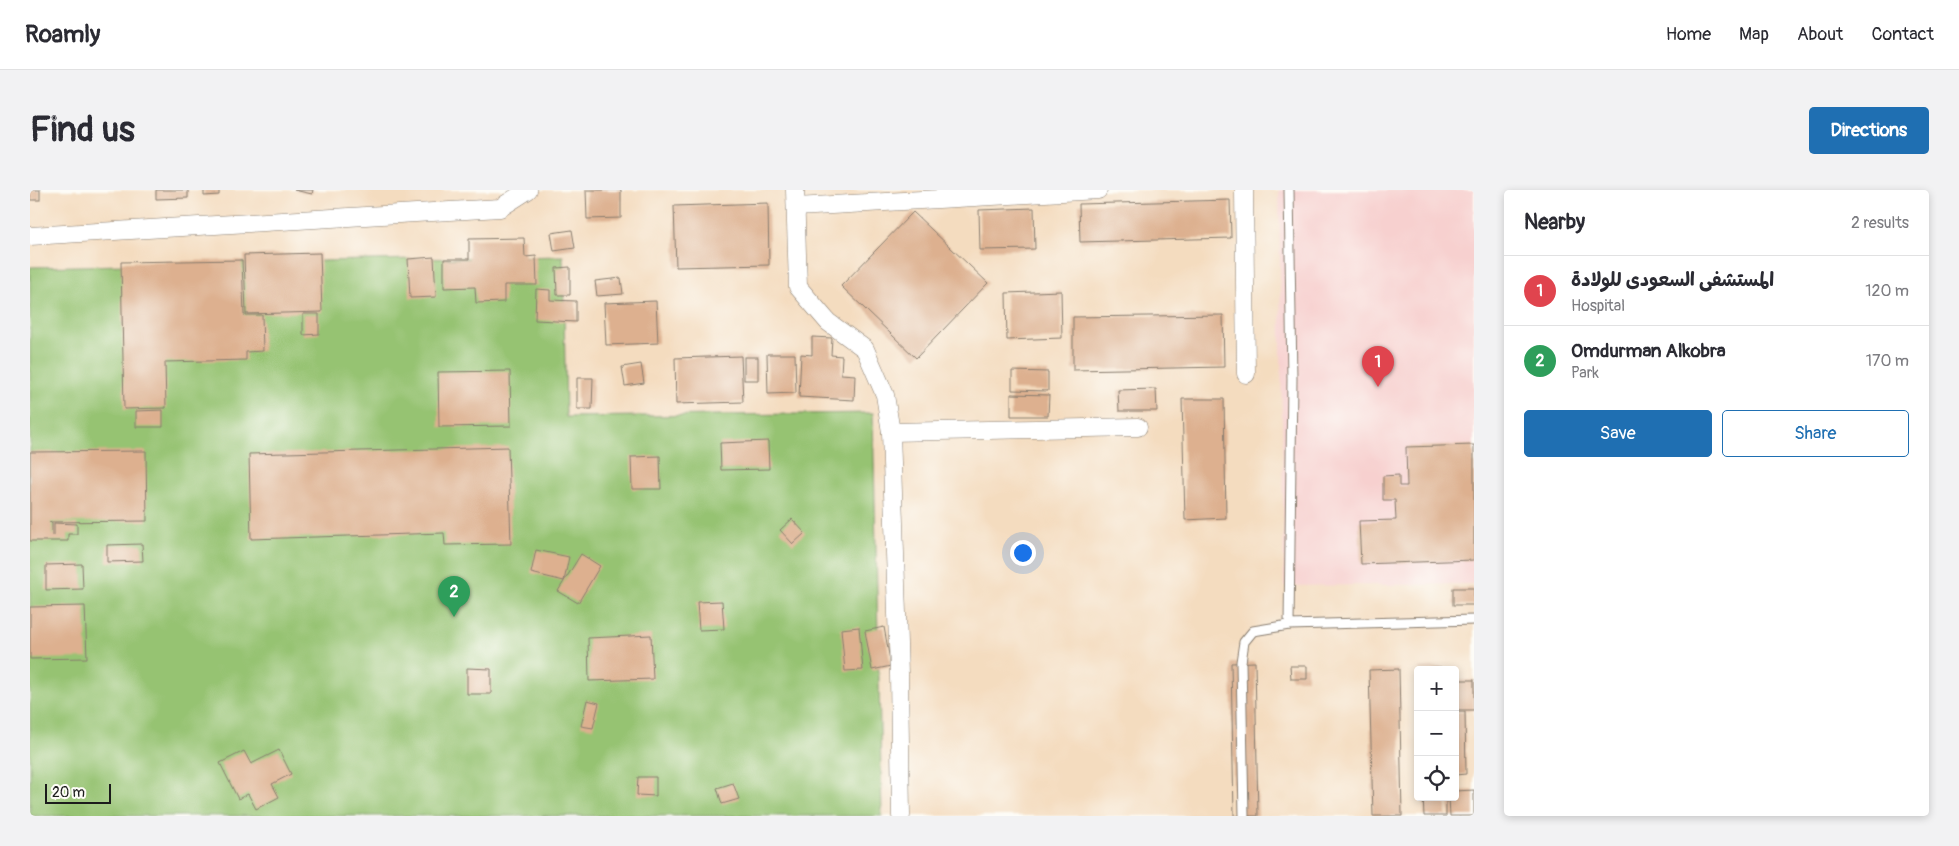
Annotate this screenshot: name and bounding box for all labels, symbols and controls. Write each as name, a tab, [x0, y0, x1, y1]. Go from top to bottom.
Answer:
text: Roamly	[25, 20, 100, 49]
text: Home	[1666, 23, 1711, 46]
text: Map	[1739, 23, 1769, 46]
text: About	[1797, 23, 1843, 46]
text: Contact	[1871, 23, 1934, 46]
button: Directions	[1809, 107, 1929, 154]
text: Find us	[30, 108, 135, 152]
text: Nearby	[1524, 209, 1585, 236]
text: 2 results	[1851, 213, 1909, 233]
text: المستشفى السعودى للولادة	[1571, 268, 1774, 292]
text: 1	[1537, 281, 1543, 301]
text: 120 m	[1865, 281, 1909, 301]
text: Hospital	[1571, 296, 1625, 316]
text: Omdurman Alkobra	[1571, 339, 1726, 363]
pin: 1	[1362, 346, 1394, 387]
text: 2	[1536, 351, 1544, 371]
text: 170 m	[1866, 351, 1909, 371]
text: Park	[1571, 363, 1599, 383]
button: Save	[1524, 410, 1712, 457]
button: Share	[1722, 410, 1909, 457]
your location	[1010, 540, 1036, 566]
pin: 2	[438, 576, 470, 617]
map controls	[1414, 666, 1459, 801]
button: +	[1414, 666, 1459, 711]
button: −	[1414, 711, 1459, 756]
button: locate	[1414, 756, 1459, 801]
scale bar	[45, 781, 111, 804]
text: 20 m	[52, 784, 85, 801]

